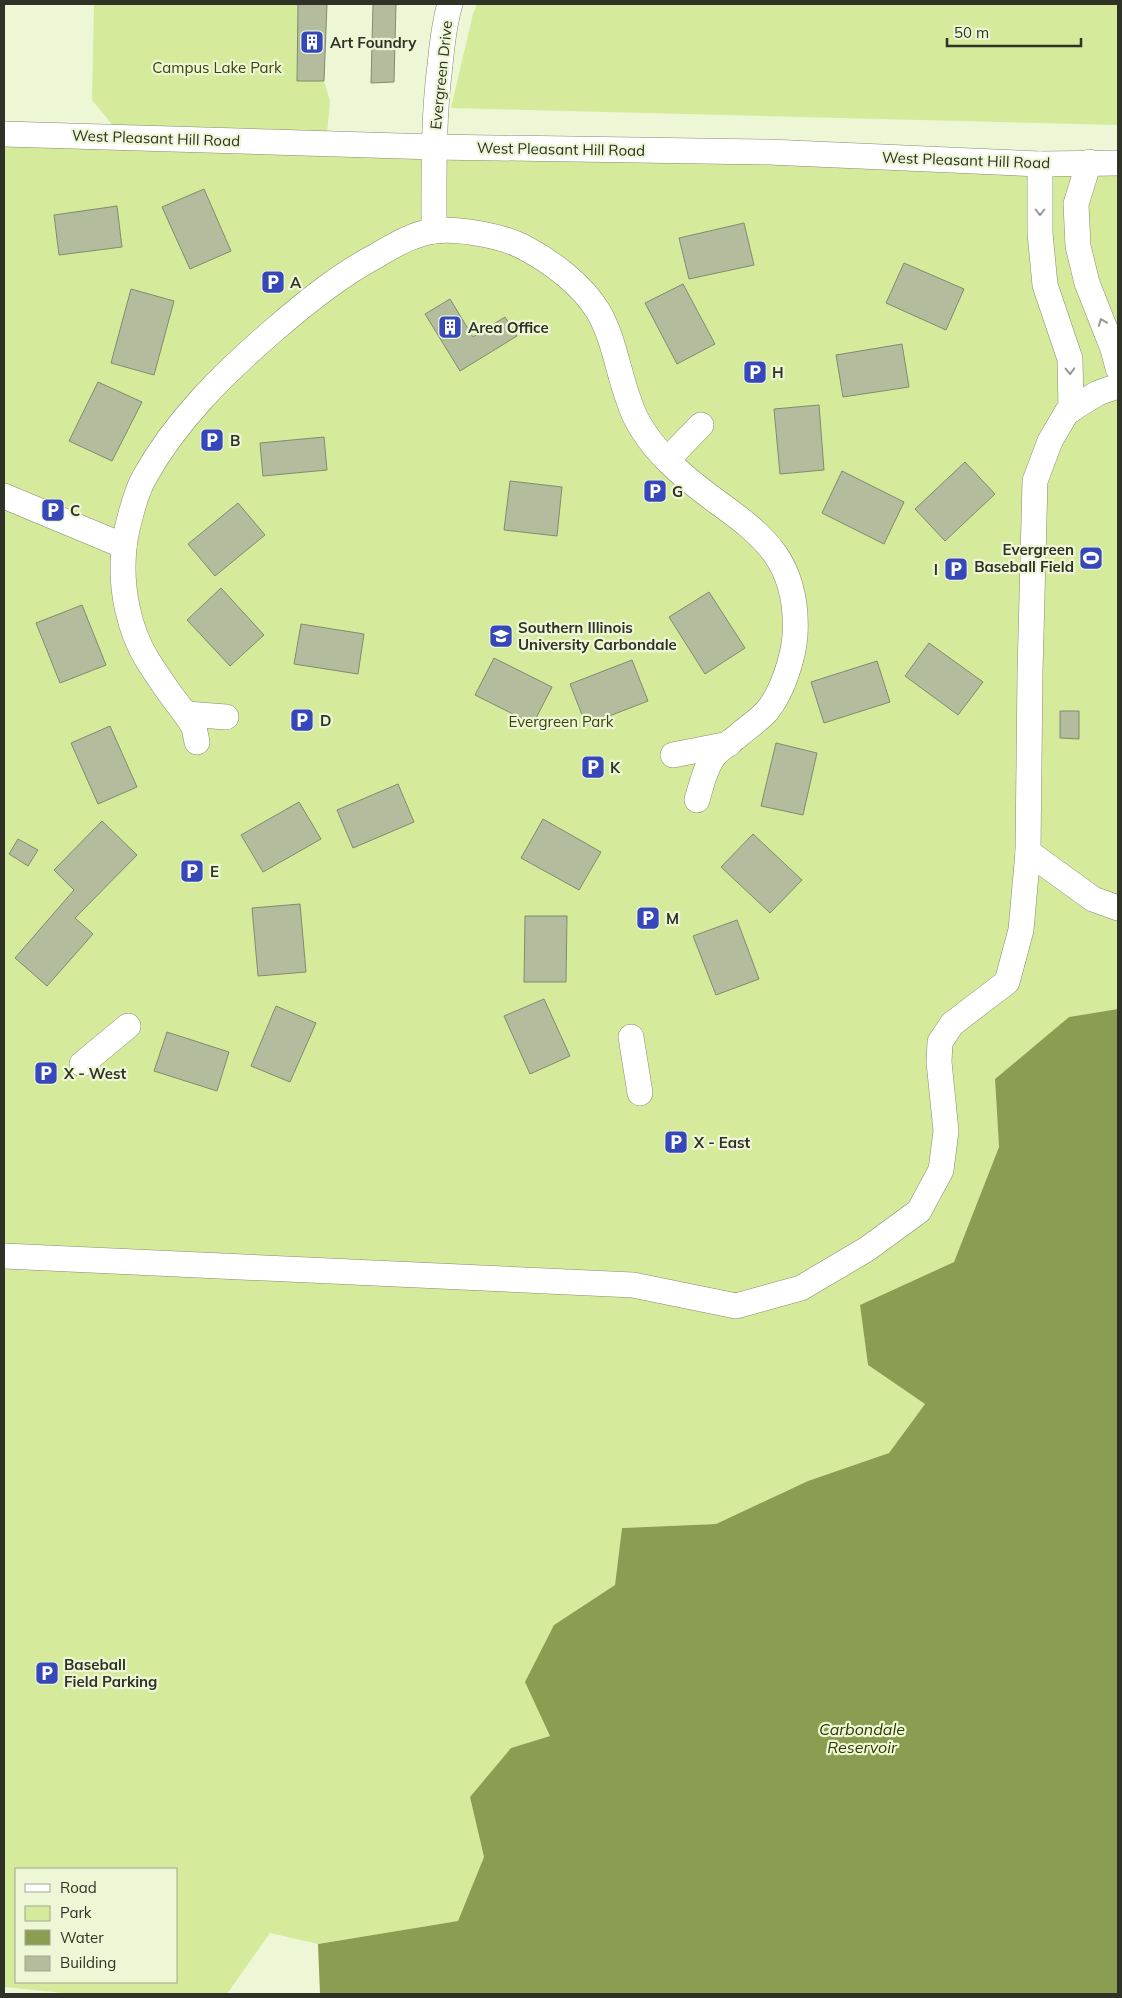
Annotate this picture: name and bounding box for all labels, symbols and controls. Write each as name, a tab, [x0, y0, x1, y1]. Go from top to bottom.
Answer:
scale bar	[947, 15, 1081, 47]
street label: Evergreen Drive	[426, 19, 456, 131]
text: 50 m	[954, 23, 989, 42]
building icon: Art Foundry	[299, 29, 325, 55]
place label: Art Foundry	[330, 33, 417, 52]
park label: Campus Lake Park	[152, 58, 282, 77]
street label: West Pleasant Hill Road	[72, 126, 240, 150]
street label: West Pleasant Hill Road	[477, 138, 645, 160]
street label: West Pleasant Hill Road	[882, 148, 1050, 172]
one-way arrow	[1035, 209, 1045, 217]
parking icon: A	[260, 269, 286, 295]
place label: A	[290, 273, 302, 292]
building icon: Area Office	[437, 314, 463, 340]
place label: Area Office	[468, 318, 549, 337]
one-way arrow	[1098, 318, 1109, 327]
parking icon: H	[742, 359, 768, 385]
place label: H	[772, 363, 784, 382]
one-way arrow	[1065, 367, 1075, 375]
parking icon: B	[199, 427, 225, 453]
place label: B	[230, 431, 240, 450]
parking icon: G	[642, 478, 668, 504]
place label: G	[672, 482, 683, 501]
parking icon: C	[40, 497, 66, 523]
place label: C	[70, 501, 80, 520]
place label: Evergreen Baseball Field	[974, 540, 1074, 576]
sports icon: Evergreen Baseball Field	[1078, 545, 1104, 571]
parking icon: I	[943, 556, 969, 582]
place label: I	[934, 560, 938, 579]
place label: Southern Illinois University Carbondale	[518, 618, 677, 654]
school or university icon: Southern Illinois University Carbondale	[488, 623, 514, 649]
parking icon: D	[289, 707, 315, 733]
place label: D	[320, 711, 331, 730]
park label: Evergreen Park	[508, 712, 614, 731]
parking icon: K	[580, 754, 606, 780]
place label: K	[610, 758, 621, 777]
parking icon: E	[179, 858, 205, 884]
place label: E	[210, 862, 219, 881]
parking icon: M	[635, 905, 661, 931]
place label: M	[666, 909, 679, 928]
parking icon: X - West	[33, 1060, 59, 1086]
place label: X - West	[63, 1064, 126, 1083]
parking icon: X - East	[663, 1129, 689, 1155]
place label: X - East	[693, 1133, 750, 1152]
place label: Baseball Field Parking	[64, 1655, 157, 1691]
parking icon: Baseball Field Parking	[34, 1660, 60, 1686]
water label: Carbondale Reservoir	[819, 1719, 905, 1757]
legend	[15, 1868, 178, 1983]
text: Road	[60, 1878, 97, 1897]
text: Park	[60, 1903, 92, 1922]
text: Water	[60, 1928, 104, 1947]
text: Building	[60, 1953, 116, 1972]

